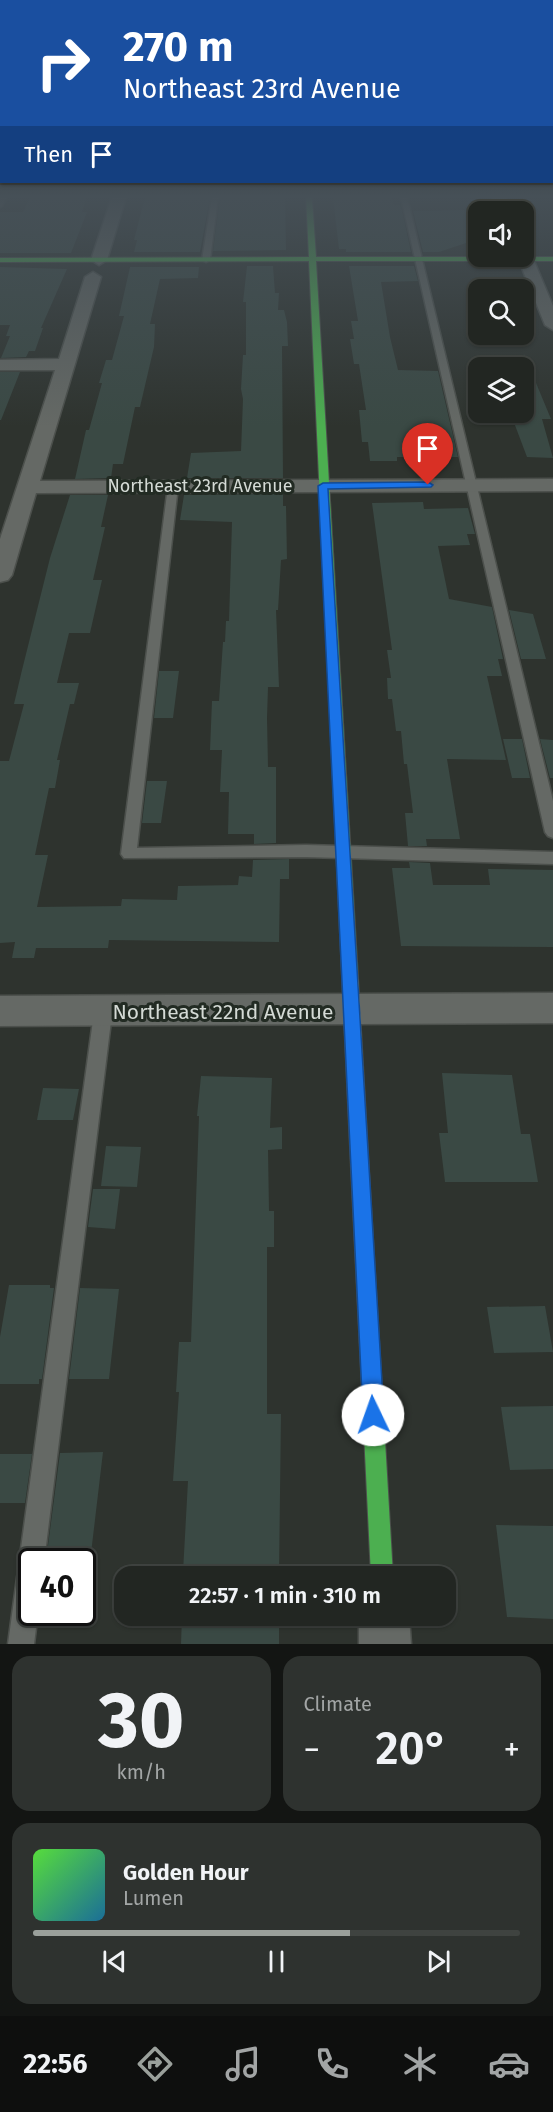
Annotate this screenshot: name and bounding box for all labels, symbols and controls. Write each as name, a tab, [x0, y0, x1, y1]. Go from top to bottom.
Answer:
text: 270 m	[123, 22, 234, 72]
icon: right	[24, 24, 102, 102]
text: Northeast 23rd Avenue	[123, 73, 401, 105]
icon: arrive	[85, 138, 118, 171]
text: Then	[24, 141, 73, 168]
map controls	[468, 201, 534, 423]
button: sound	[468, 201, 534, 267]
button: search	[468, 279, 534, 345]
button: layers	[468, 357, 534, 423]
pin	[402, 423, 453, 485]
icon: arrive	[411, 432, 444, 465]
street label: Northeast 23rd Avenue	[107, 475, 293, 497]
street label: Northeast 22nd Avenue	[113, 999, 333, 1025]
position arrow	[341, 1383, 405, 1447]
speed limit sign: 40	[18, 1548, 96, 1626]
text: 22:57 · 1 min · 310 m	[189, 1582, 381, 1609]
text: 30	[98, 1674, 184, 1768]
text: Climate	[304, 1692, 372, 1716]
text: 20°	[375, 1722, 448, 1776]
text: −	[304, 1730, 320, 1770]
text: +	[504, 1730, 520, 1770]
text: km/h	[117, 1760, 166, 1784]
text: Golden Hour	[123, 1859, 249, 1886]
text: Lumen	[123, 1886, 184, 1910]
icon: previous	[98, 1945, 131, 1978]
icon: pause	[260, 1945, 293, 1978]
icon: next	[422, 1945, 455, 1978]
icon: directions	[134, 2043, 176, 2085]
icon: music	[222, 2043, 264, 2085]
icon: phone	[311, 2043, 353, 2085]
icon: climate	[399, 2043, 441, 2085]
icon: car	[488, 2043, 530, 2085]
text: 22:56	[23, 2048, 88, 2080]

